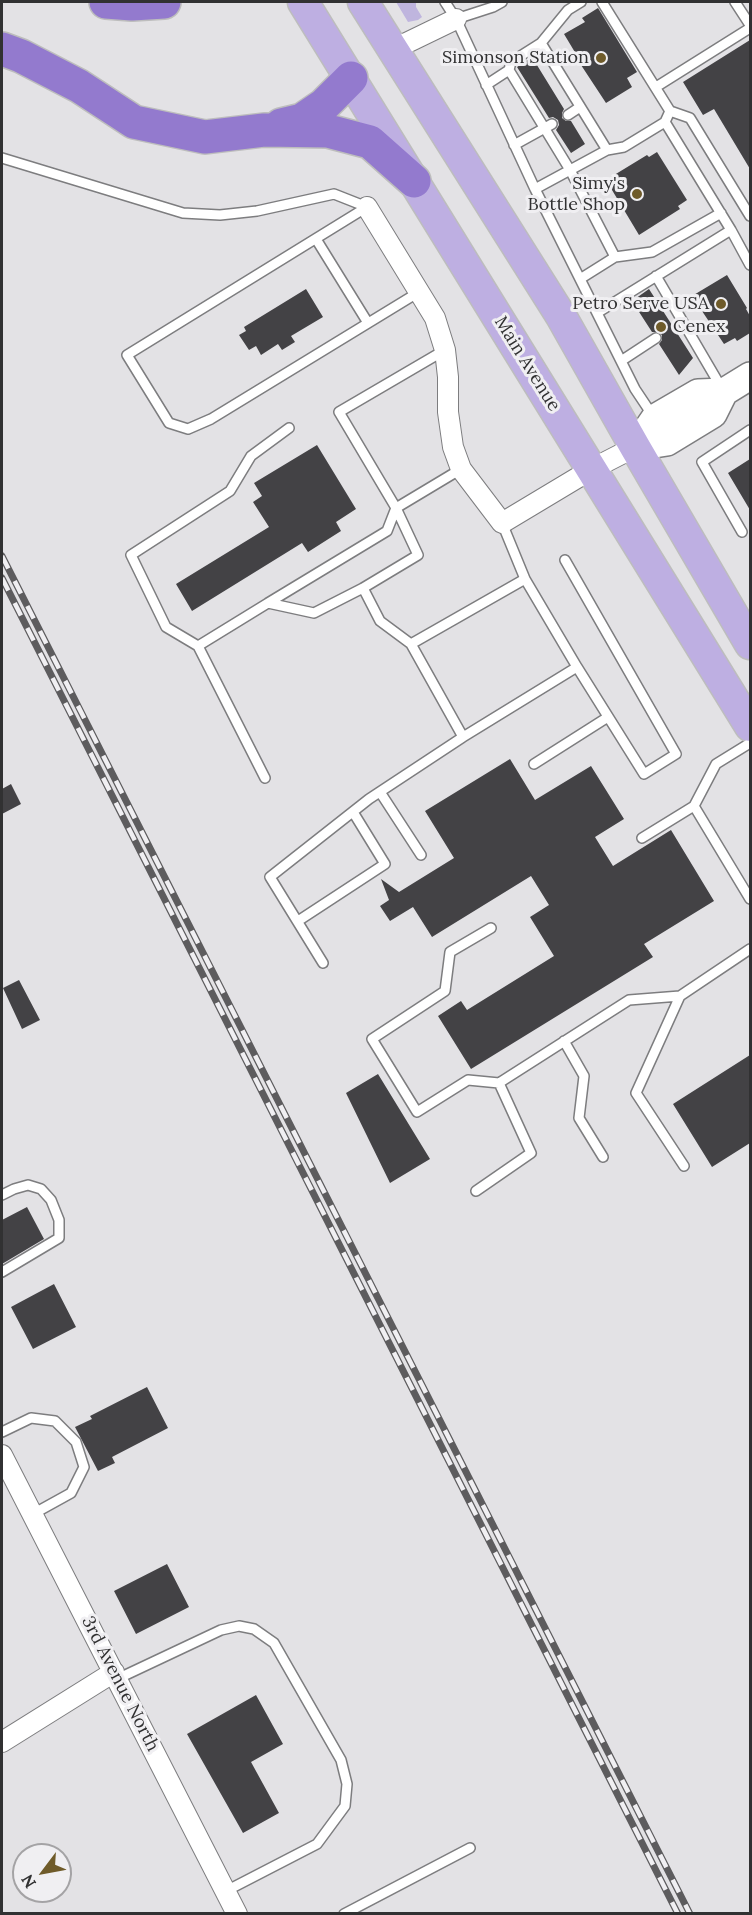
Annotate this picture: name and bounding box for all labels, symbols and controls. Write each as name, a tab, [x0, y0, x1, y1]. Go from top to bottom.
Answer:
place label: Simonson Station	[442, 47, 589, 69]
marker: Simonson Station	[594, 51, 608, 65]
place label: Simy's Bottle Shop	[528, 173, 625, 216]
marker: Simy's Bottle Shop	[630, 187, 644, 201]
place label: Petro Serve USA	[572, 293, 709, 315]
marker: Petro Serve USA	[714, 297, 728, 311]
street label: Main Avenue	[489, 313, 565, 415]
place label: Cenex	[673, 316, 725, 338]
marker: Cenex	[654, 320, 668, 334]
street label: 3rd Avenue North	[77, 1613, 163, 1755]
north arrow	[12, 1843, 72, 1903]
text: N	[17, 1871, 40, 1892]

